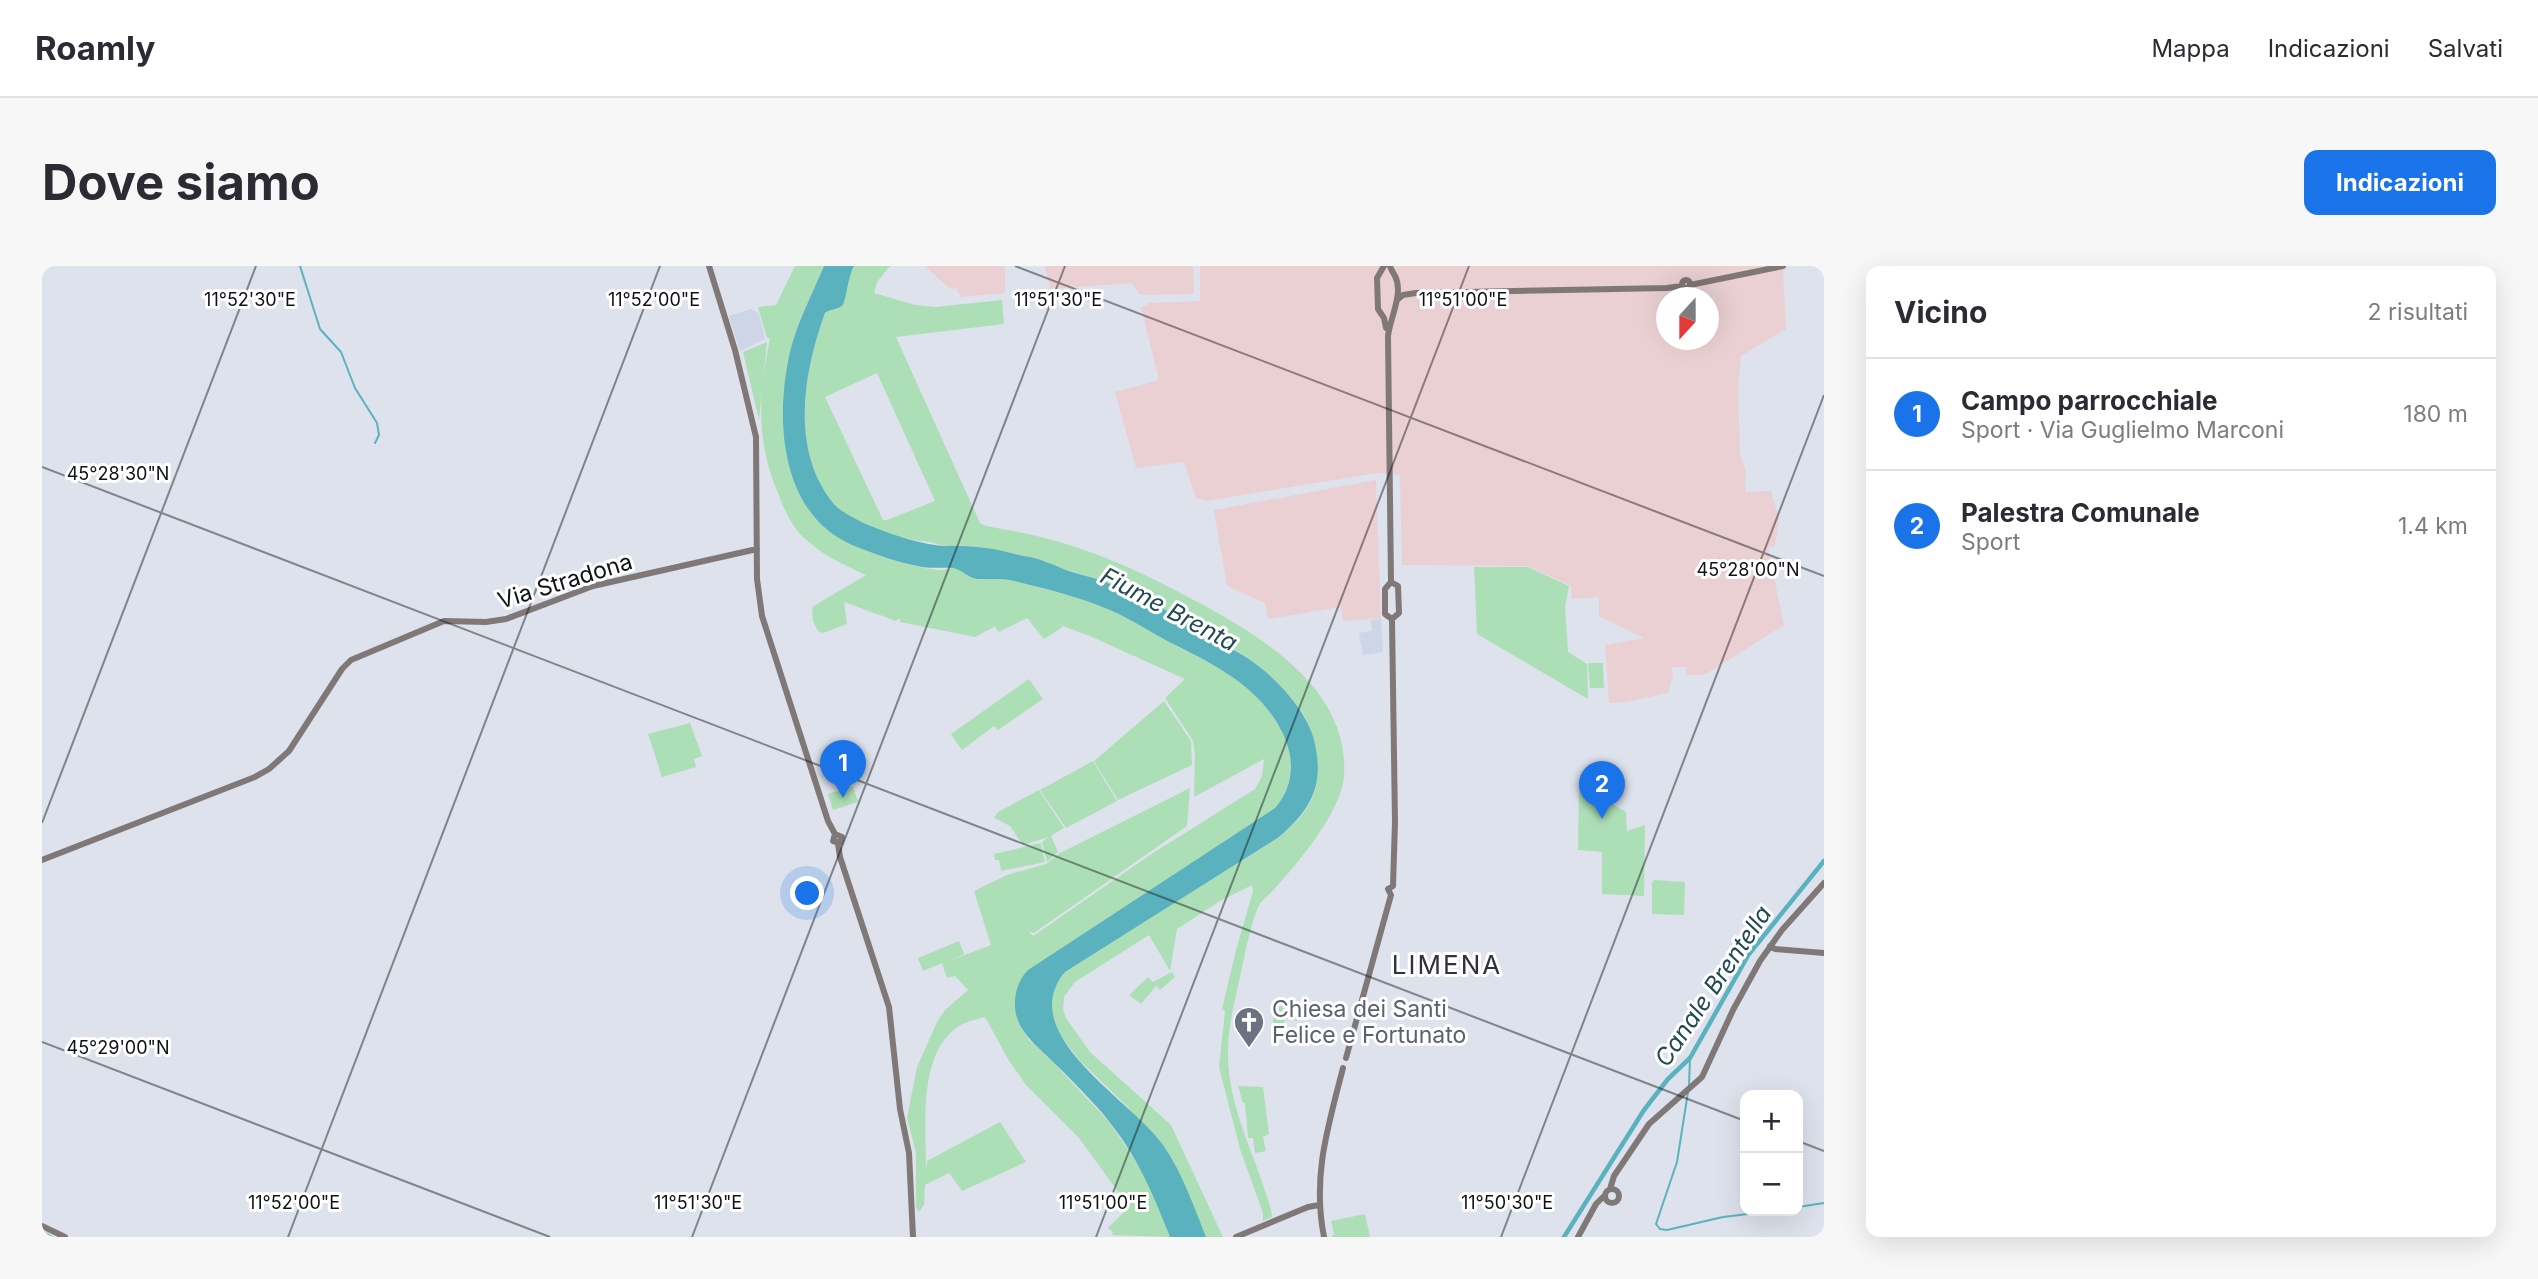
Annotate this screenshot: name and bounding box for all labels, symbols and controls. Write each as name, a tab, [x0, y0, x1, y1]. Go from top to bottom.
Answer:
text: Roamly	[35, 28, 155, 68]
text: Mappa	[2151, 34, 2230, 63]
text: Indicazioni	[2268, 34, 2390, 63]
text: Salvati	[2428, 34, 2503, 63]
button: Indicazioni	[2304, 150, 2496, 215]
text: Dove siamo	[42, 153, 320, 212]
north arrow	[1656, 287, 1719, 350]
text: 11°52'30"E	[204, 289, 296, 310]
text: 11°52'00"E	[608, 289, 700, 310]
text: 11°51'30"E	[1014, 289, 1102, 310]
text: 11°51'00"E	[1419, 289, 1507, 310]
text: Vicino	[1894, 294, 1987, 330]
text: 2 risultati	[2368, 298, 2468, 326]
text: Campo parrocchiale	[1961, 385, 2217, 416]
text: 1	[1912, 400, 1922, 428]
text: 180 m	[2403, 400, 2468, 428]
text: Sport · Via Guglielmo Marconi	[1961, 416, 2284, 444]
text: 45°28'30"N	[67, 463, 169, 484]
text: Palestra Comunale	[1961, 497, 2200, 528]
text: 2	[1910, 512, 1924, 540]
text: 1.4 km	[2398, 512, 2468, 540]
text: Sport	[1961, 528, 2020, 556]
street label: Via Stradona	[494, 547, 636, 615]
text: 45°28'00"N	[1697, 559, 1799, 580]
water label: Fiume Brenta	[1096, 561, 1242, 657]
pin: 1	[820, 740, 866, 798]
pin: 2	[1579, 761, 1625, 819]
your location	[790, 876, 824, 910]
water label: Canale Brentella	[1648, 900, 1778, 1072]
district label: LIMENA	[1392, 949, 1502, 980]
place label: Chiesa dei Santi Felice e Fortunato	[1272, 995, 1466, 1049]
church icon: Chiesa dei Santi Felice e Fortunato	[1232, 1005, 1266, 1049]
text: 45°29'00"N	[67, 1037, 169, 1058]
map controls	[1740, 1090, 1803, 1216]
button: +	[1740, 1090, 1803, 1153]
button: −	[1740, 1153, 1803, 1216]
text: 11°52'00"E	[248, 1192, 340, 1213]
text: 11°51'30"E	[654, 1192, 742, 1213]
text: 11°51'00"E	[1059, 1192, 1147, 1213]
text: 11°50'30"E	[1461, 1192, 1553, 1213]

